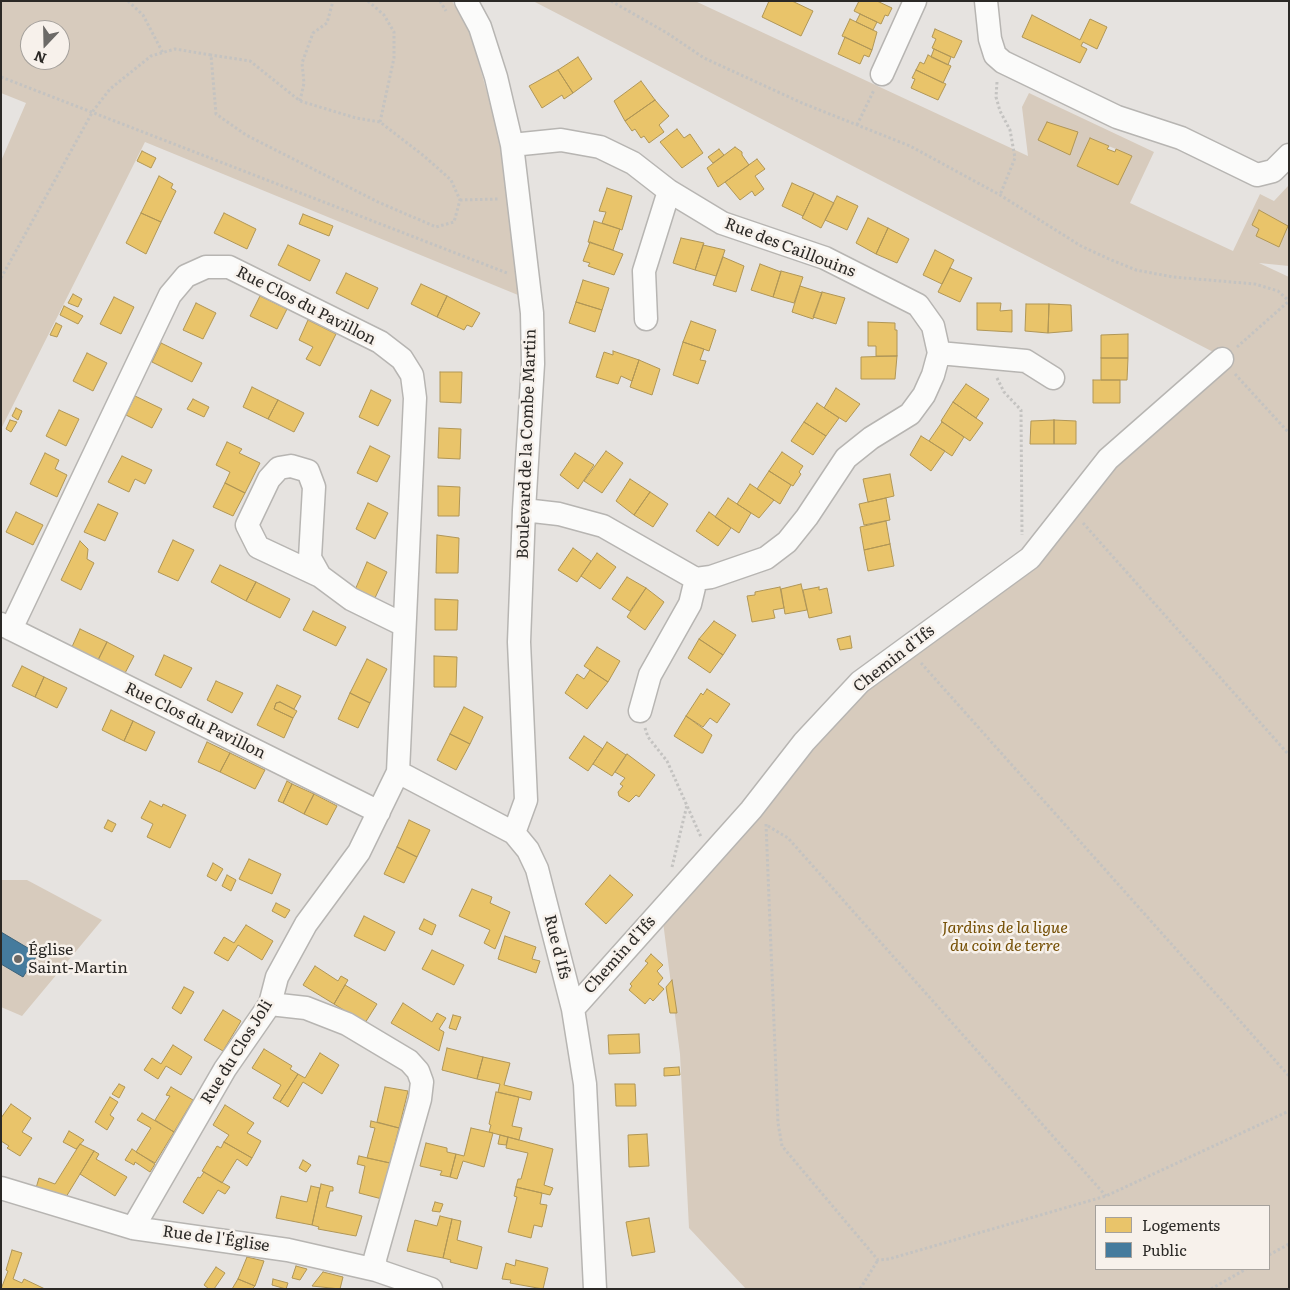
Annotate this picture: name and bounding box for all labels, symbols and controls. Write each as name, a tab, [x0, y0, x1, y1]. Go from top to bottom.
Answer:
north arrow	[20, 20, 70, 70]
text: N	[31, 47, 49, 70]
street label: Rue des Caillouins	[722, 214, 858, 282]
street label: Rue Clos du Pavillon	[233, 262, 379, 350]
street label: Boulevard de la Combe Martin	[513, 328, 541, 560]
street label: Chemin d'Ifs	[850, 621, 938, 697]
street label: Rue Clos du Pavillon	[122, 679, 268, 763]
street label: Chemin d'Ifs	[580, 912, 660, 998]
street label: Rue d'Ifs	[540, 913, 574, 981]
park label: Jardins de la ligue du coin de terre	[942, 918, 1068, 956]
place label: Église Saint-Martin	[28, 940, 128, 978]
marker: Église Saint-Martin	[12, 953, 24, 965]
street label: Rue du Clos Joli	[197, 996, 277, 1108]
legend	[1095, 1205, 1270, 1270]
text: Logements	[1142, 1213, 1220, 1236]
street label: Rue de l'Église	[161, 1222, 271, 1256]
text: Public	[1142, 1238, 1187, 1261]

